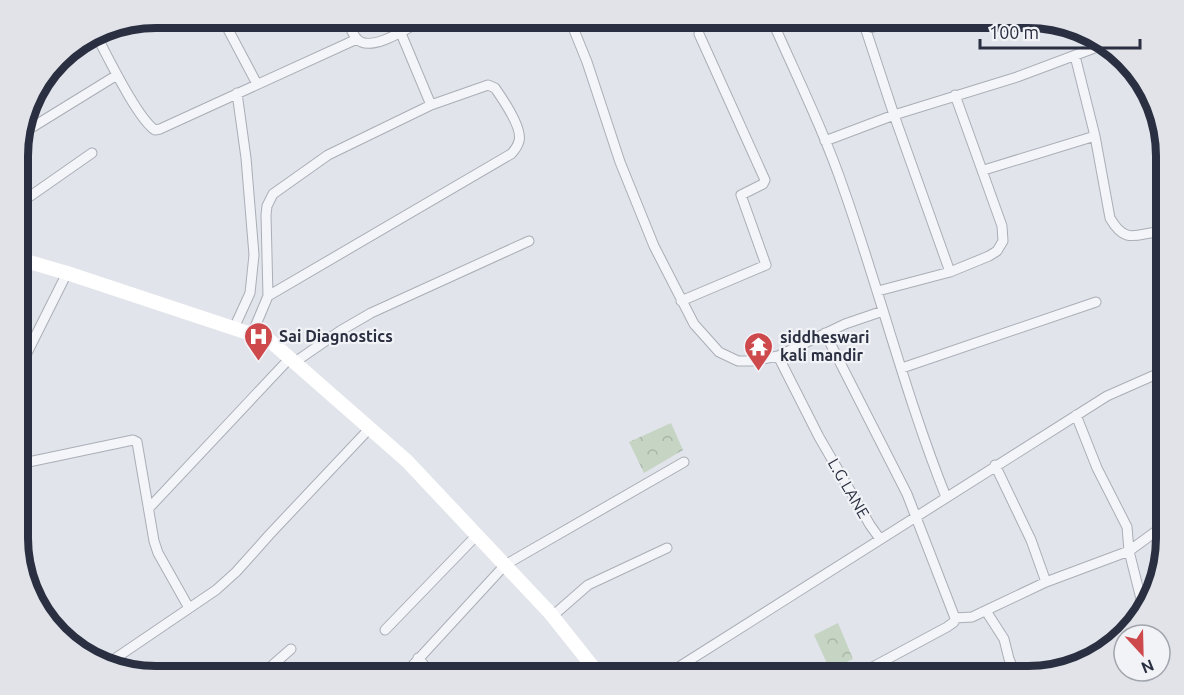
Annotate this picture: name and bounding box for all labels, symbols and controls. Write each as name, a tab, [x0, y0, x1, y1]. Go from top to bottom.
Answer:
scale bar	[980, 12, 1140, 50]
text: 100 m	[989, 22, 1039, 42]
hospital icon: Sai Diagnostics	[242, 320, 274, 362]
place label: Sai Diagnostics	[279, 327, 393, 345]
place label: siddheswari kali mandir	[780, 328, 869, 364]
temple icon: siddheswari kali mandir	[743, 330, 775, 372]
street label: L.G LANE	[825, 455, 873, 521]
north arrow	[1112, 623, 1172, 683]
text: N	[1139, 656, 1157, 677]

